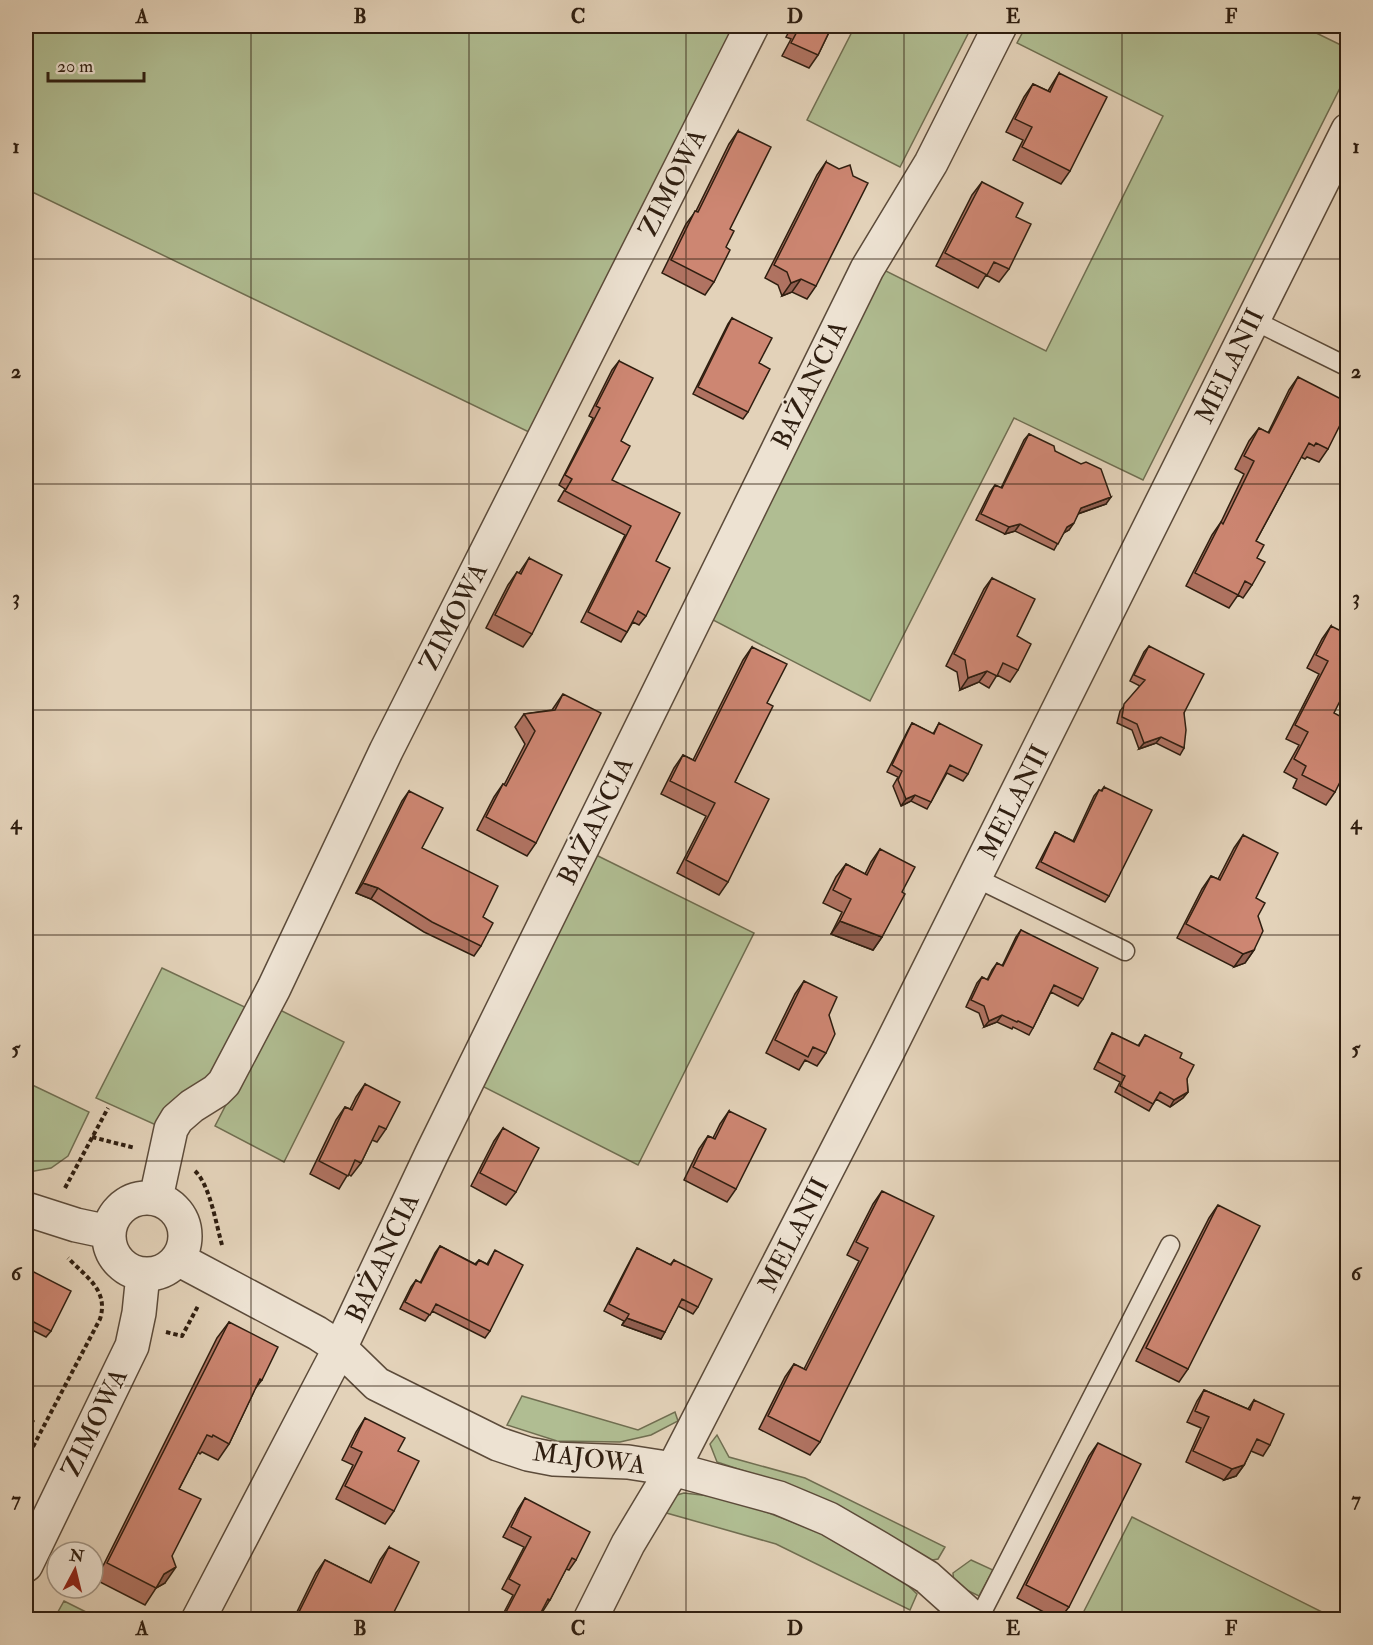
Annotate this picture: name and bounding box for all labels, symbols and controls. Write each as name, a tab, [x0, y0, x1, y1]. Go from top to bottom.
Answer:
text: A	[135, 4, 149, 29]
text: B	[353, 4, 367, 29]
text: C	[571, 4, 585, 29]
text: D	[787, 4, 803, 29]
text: E	[1006, 4, 1021, 29]
text: F	[1225, 4, 1238, 29]
scale bar	[48, 45, 144, 83]
text: 20 m	[57, 55, 93, 78]
street label: ZIMOWA	[632, 123, 714, 242]
text: 1	[12, 134, 20, 159]
text: 1	[1352, 134, 1360, 159]
street label: MELANII	[1188, 303, 1272, 429]
street label: BAŻANCIA	[763, 314, 855, 454]
text: 2	[11, 359, 21, 384]
text: 2	[1351, 359, 1361, 384]
street label: ZIMOWA	[413, 557, 495, 676]
text: 3	[12, 585, 20, 610]
text: 3	[1352, 585, 1360, 610]
street label: MELANII	[972, 739, 1056, 865]
street label: BAŻANCIA	[549, 750, 641, 890]
text: 4	[10, 810, 23, 835]
text: 4	[1350, 810, 1363, 835]
text: 5	[12, 1036, 22, 1061]
text: 5	[1352, 1036, 1362, 1061]
street label: MELANII	[752, 1172, 836, 1298]
street label: BAŻANCIA	[337, 1187, 427, 1328]
text: 6	[11, 1261, 23, 1286]
text: 6	[1351, 1261, 1363, 1286]
street label: ZIMOWA	[55, 1363, 135, 1483]
street label: MAJOWA	[531, 1436, 648, 1482]
text: 7	[11, 1487, 21, 1512]
text: 7	[1351, 1487, 1361, 1512]
north arrow	[45, 1540, 105, 1600]
text: N	[67, 1545, 86, 1567]
text: A	[135, 1616, 149, 1641]
text: B	[353, 1616, 367, 1641]
text: C	[571, 1616, 585, 1641]
text: D	[787, 1616, 803, 1641]
text: E	[1006, 1616, 1021, 1641]
text: F	[1225, 1616, 1238, 1641]

